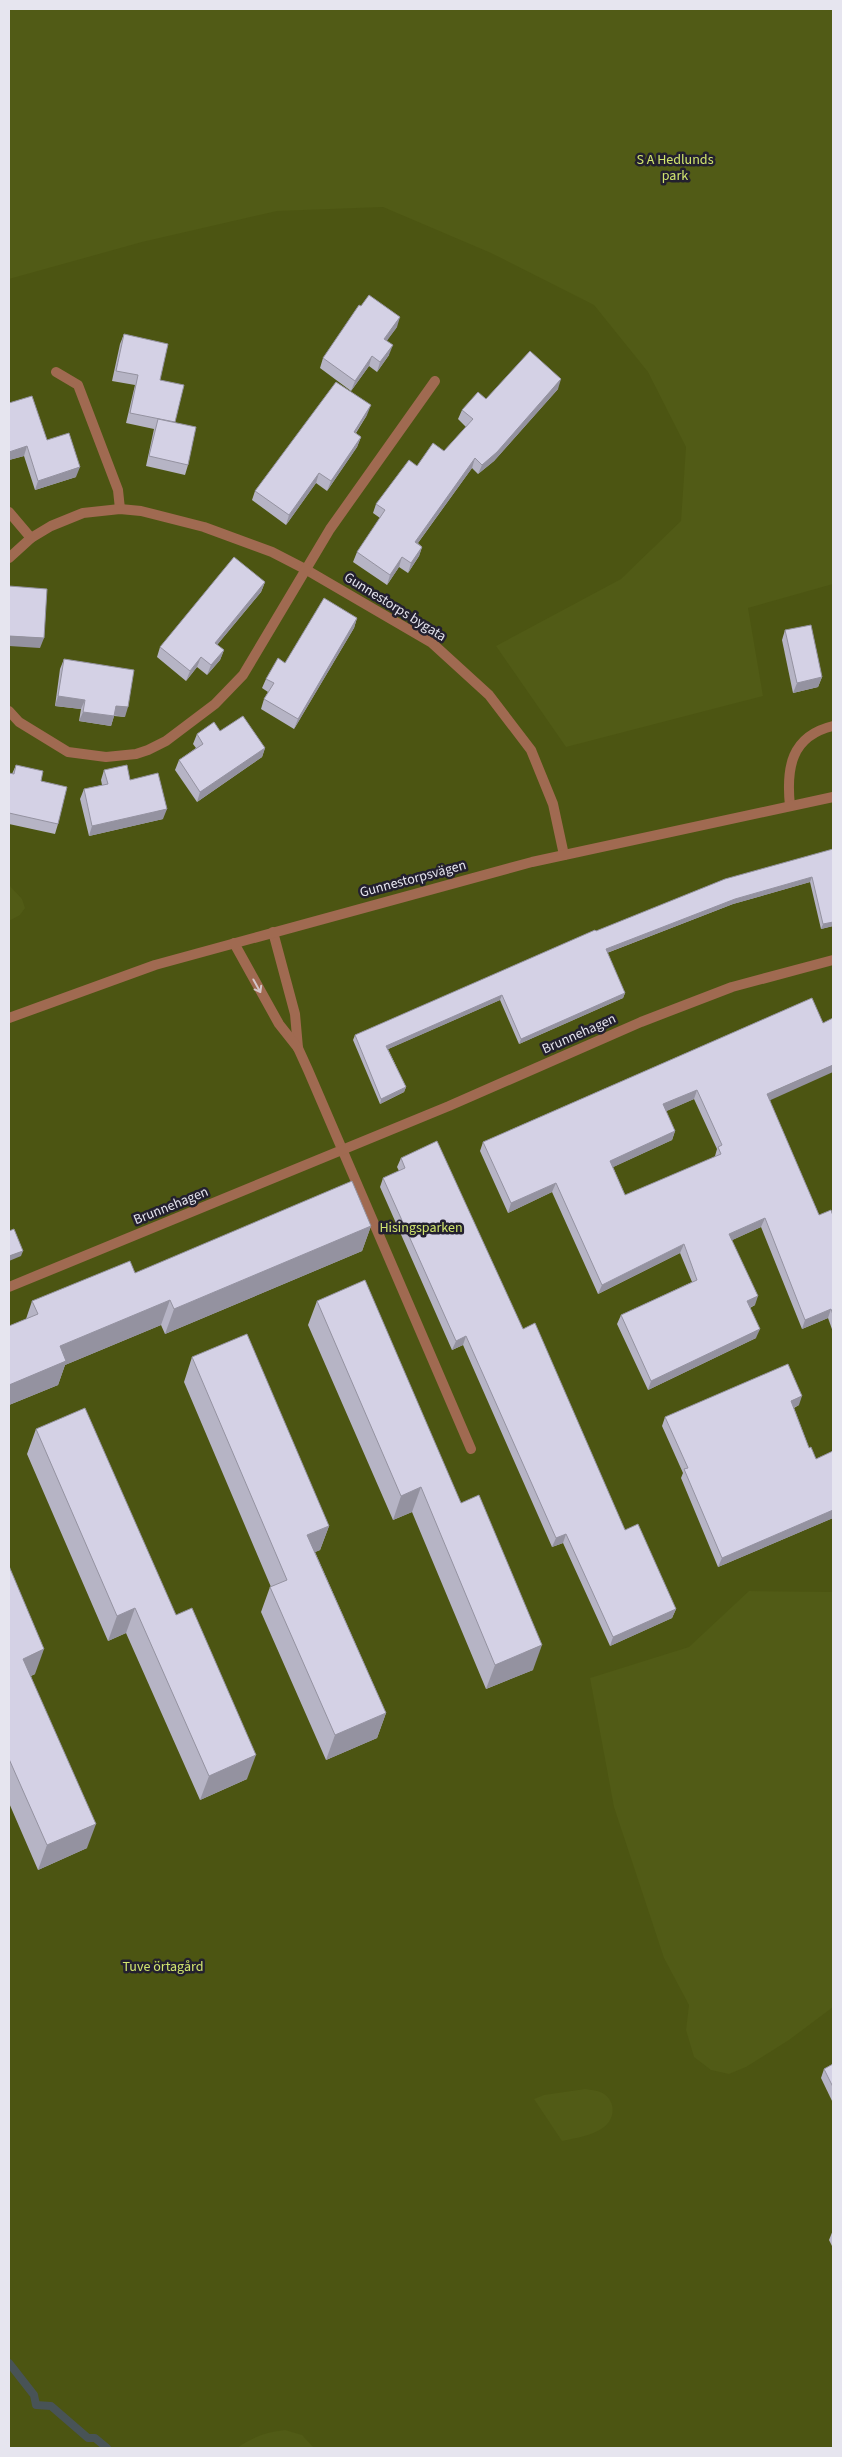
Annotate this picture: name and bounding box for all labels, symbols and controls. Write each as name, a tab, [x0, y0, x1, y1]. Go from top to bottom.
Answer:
park label: S A Hedlunds park	[637, 150, 714, 186]
street label: Gunnestorps bygata	[340, 568, 450, 646]
street label: Gunnestorpsvägen	[358, 855, 468, 903]
one-way arrow	[253, 978, 263, 992]
street label: Brunnehagen	[539, 1009, 619, 1059]
street label: Brunnehagen	[131, 1182, 211, 1230]
park label: Hisingsparken	[379, 1218, 463, 1238]
park label: Tuve örtagård	[122, 1957, 204, 1977]

